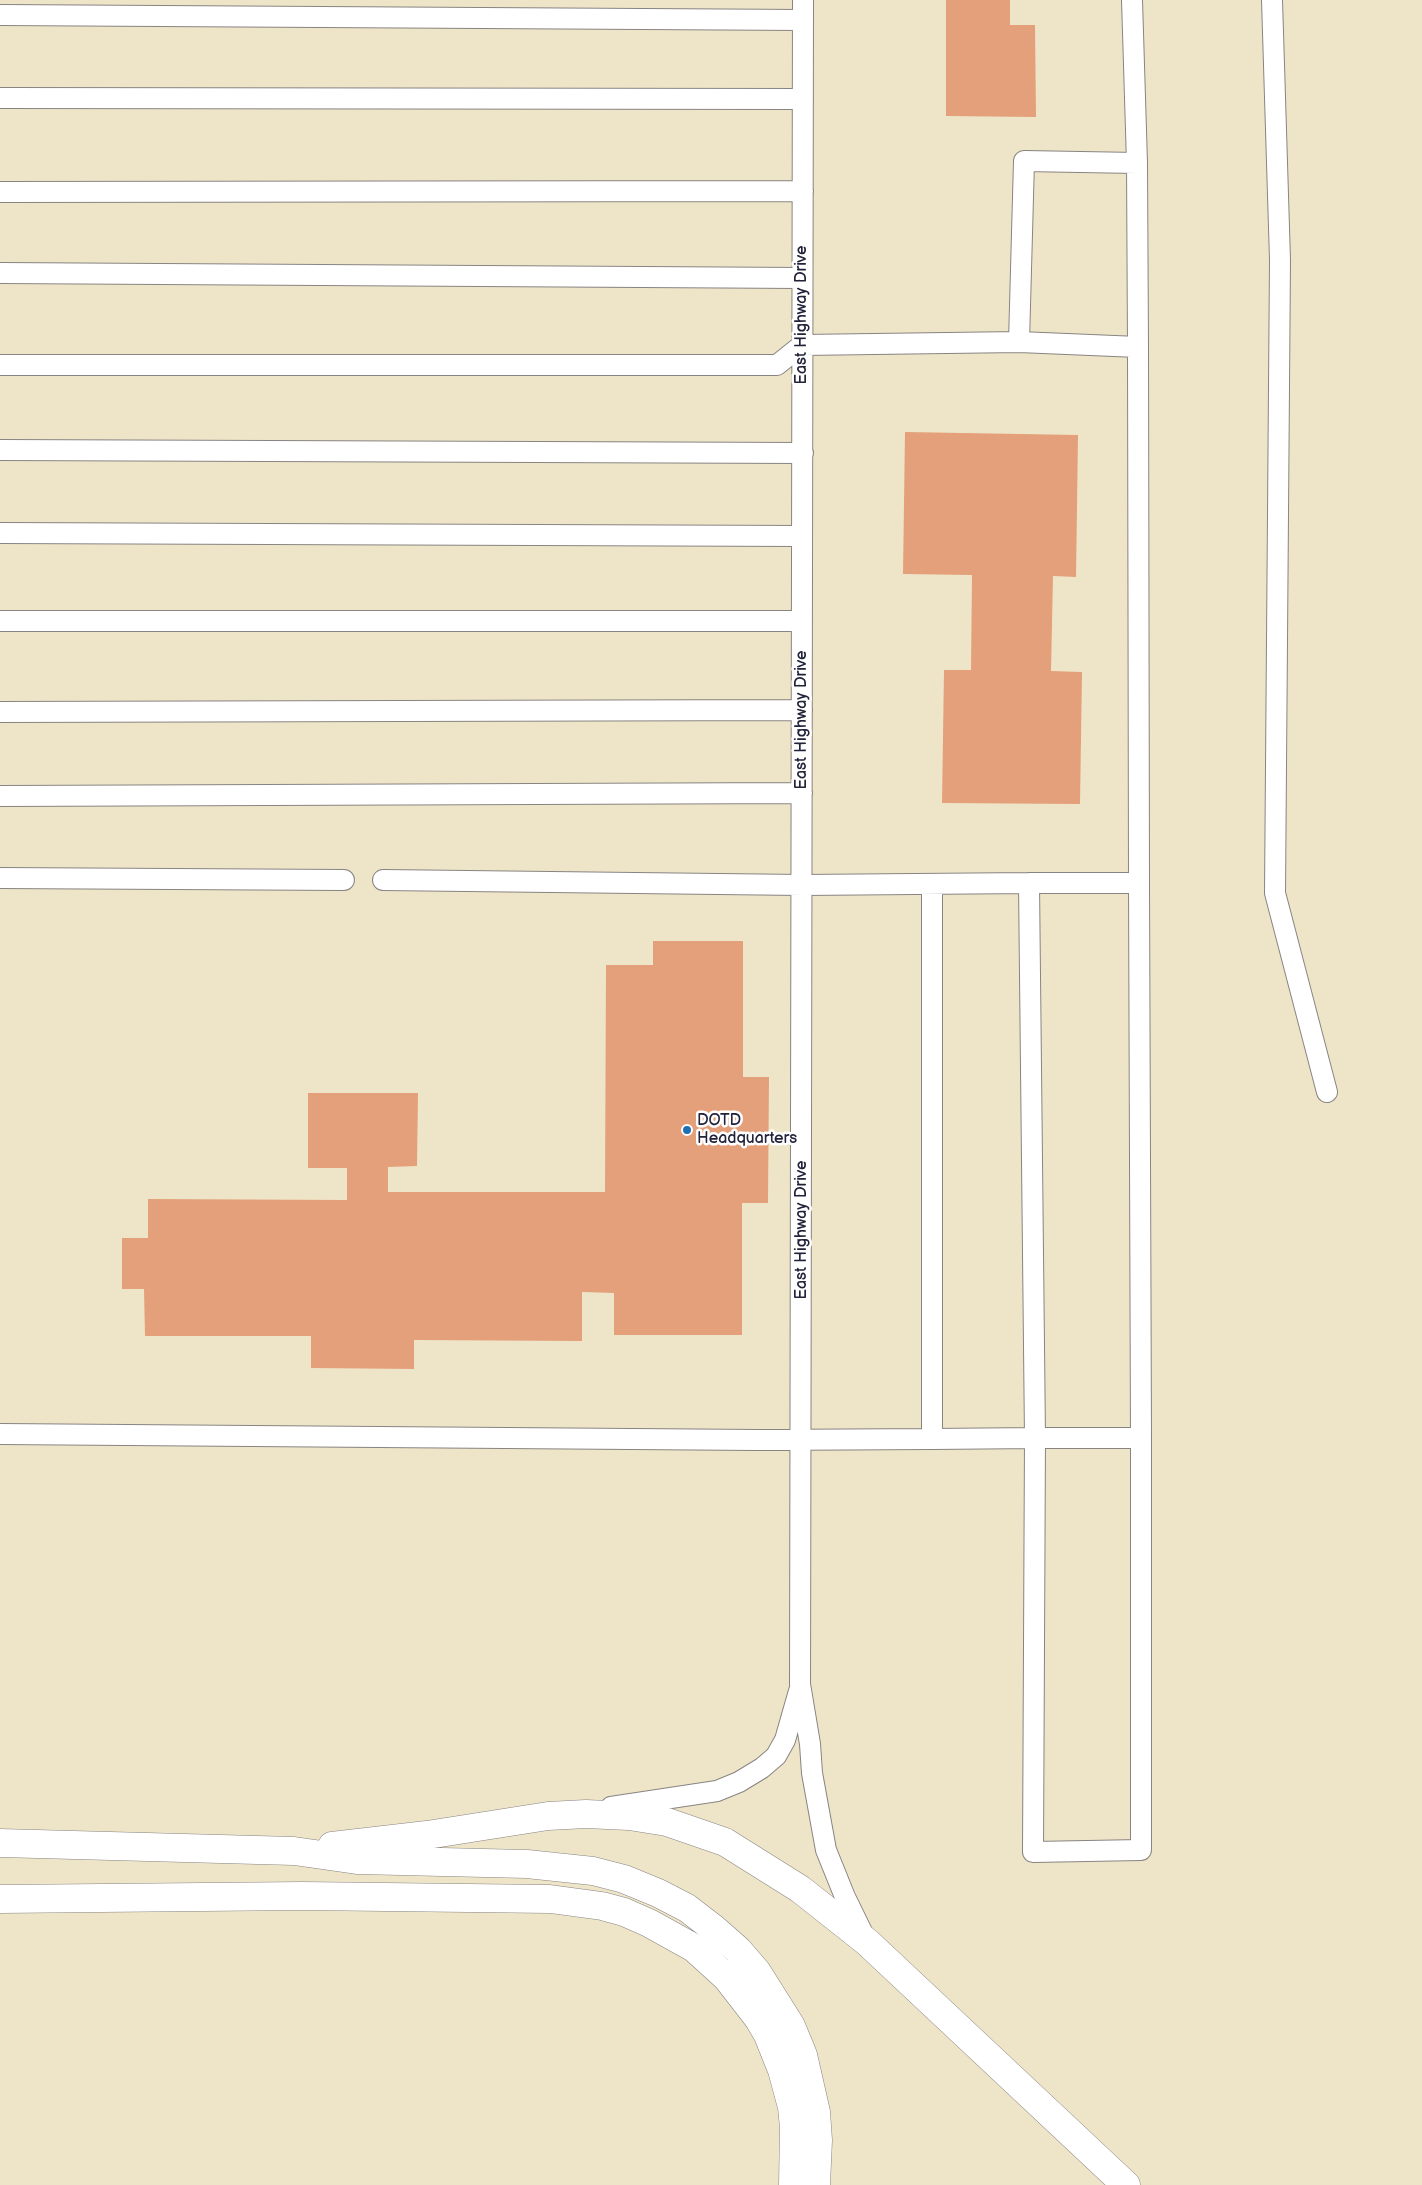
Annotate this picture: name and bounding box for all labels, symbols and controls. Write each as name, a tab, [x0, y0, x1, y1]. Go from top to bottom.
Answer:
street label: East Highway Drive	[792, 246, 812, 384]
street label: East Highway Drive	[792, 651, 812, 789]
place label: DOTD Headquarters	[697, 1111, 797, 1149]
marker: DOTD Headquarters	[681, 1124, 693, 1136]
street label: East Highway Drive	[792, 1161, 812, 1299]

